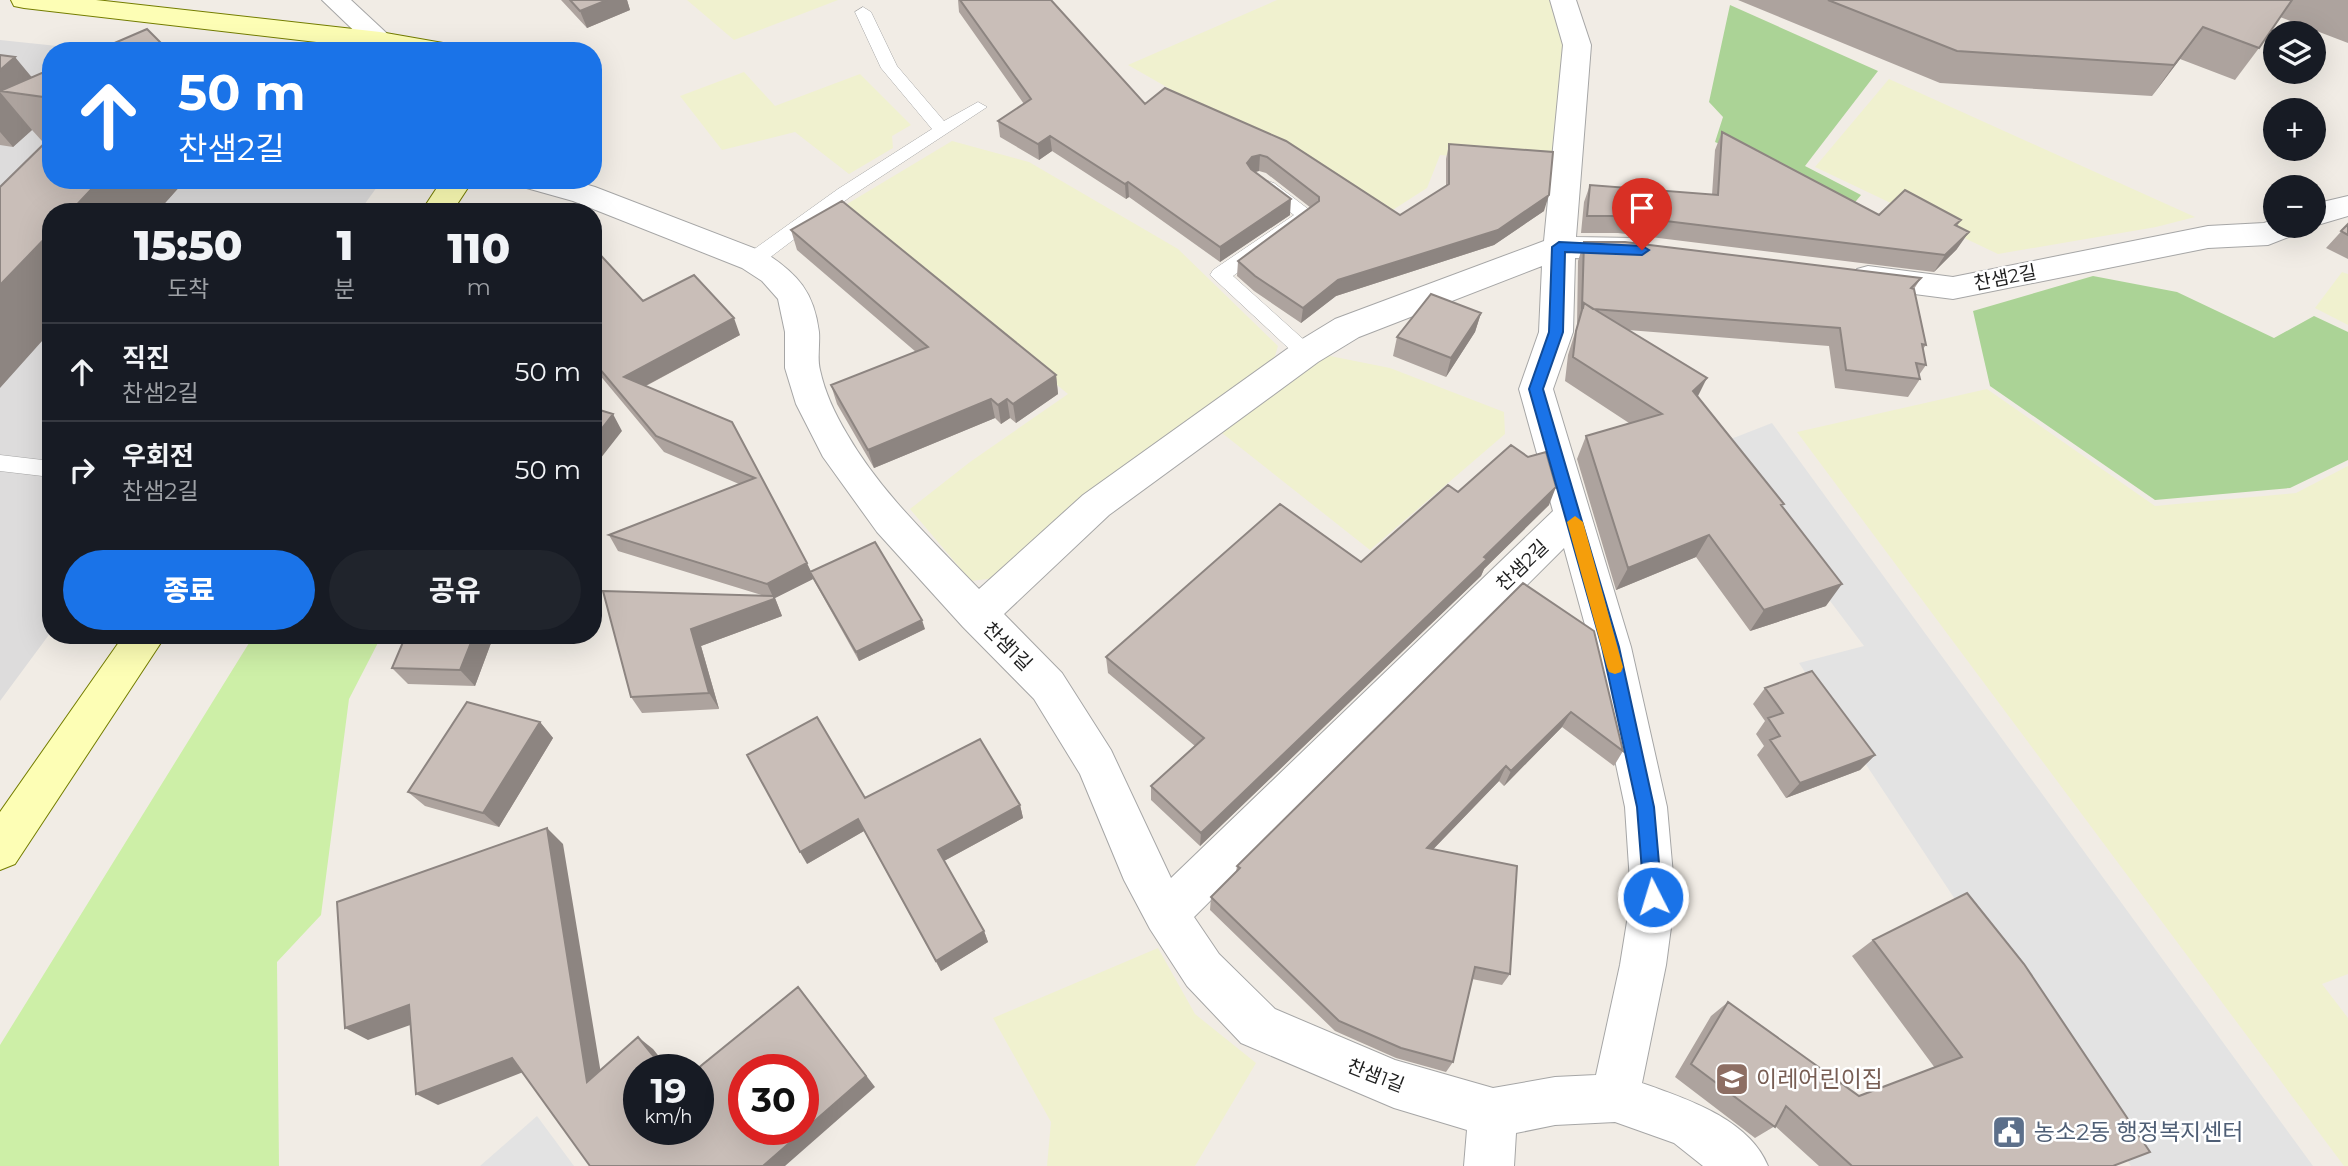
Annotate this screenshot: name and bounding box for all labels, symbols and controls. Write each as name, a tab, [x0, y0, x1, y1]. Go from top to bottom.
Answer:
map controls	[2263, 21, 2326, 238]
button: layers	[2263, 21, 2326, 84]
text: 50 m	[178, 63, 306, 122]
icon: ahead	[63, 70, 154, 161]
button: +	[2263, 98, 2326, 161]
text: 찬샘2길	[178, 129, 285, 168]
button: −	[2263, 175, 2326, 238]
pin	[1612, 178, 1672, 250]
icon: arrive	[1623, 189, 1661, 227]
text: 15:50	[134, 219, 243, 271]
text: 1	[336, 219, 353, 271]
text: 110	[447, 222, 510, 274]
street label: 찬샘2길	[1972, 260, 2038, 295]
text: m	[467, 273, 491, 301]
text: 도착	[167, 275, 209, 303]
text: 분	[334, 275, 356, 303]
text: 직진	[122, 342, 170, 374]
icon: ahead	[63, 353, 101, 391]
text: 50 m	[515, 356, 581, 388]
text: 찬샘2길	[122, 379, 199, 407]
text: 우회전	[122, 440, 194, 472]
icon: right	[63, 451, 101, 489]
text: 50 m	[515, 454, 581, 486]
text: 찬샘2길	[122, 477, 199, 505]
street label: 찬샘2길	[1492, 535, 1553, 596]
button: 종료	[63, 550, 315, 630]
button: 공유	[329, 550, 581, 630]
street label: 찬샘1길	[979, 617, 1037, 675]
position arrow	[1616, 860, 1690, 934]
speed limit sign: 30	[728, 1054, 819, 1145]
street label: 찬샘1길	[1344, 1054, 1408, 1097]
school or university icon: 이레어린이집	[1713, 1060, 1751, 1098]
place label: 이레어린이집	[1756, 1065, 1883, 1093]
text: 19	[650, 1069, 687, 1112]
text: km/h	[644, 1106, 693, 1128]
public building icon: 농소2동 행정복지센터	[1990, 1113, 2028, 1151]
place label: 농소2동 행정복지센터	[2034, 1118, 2244, 1146]

